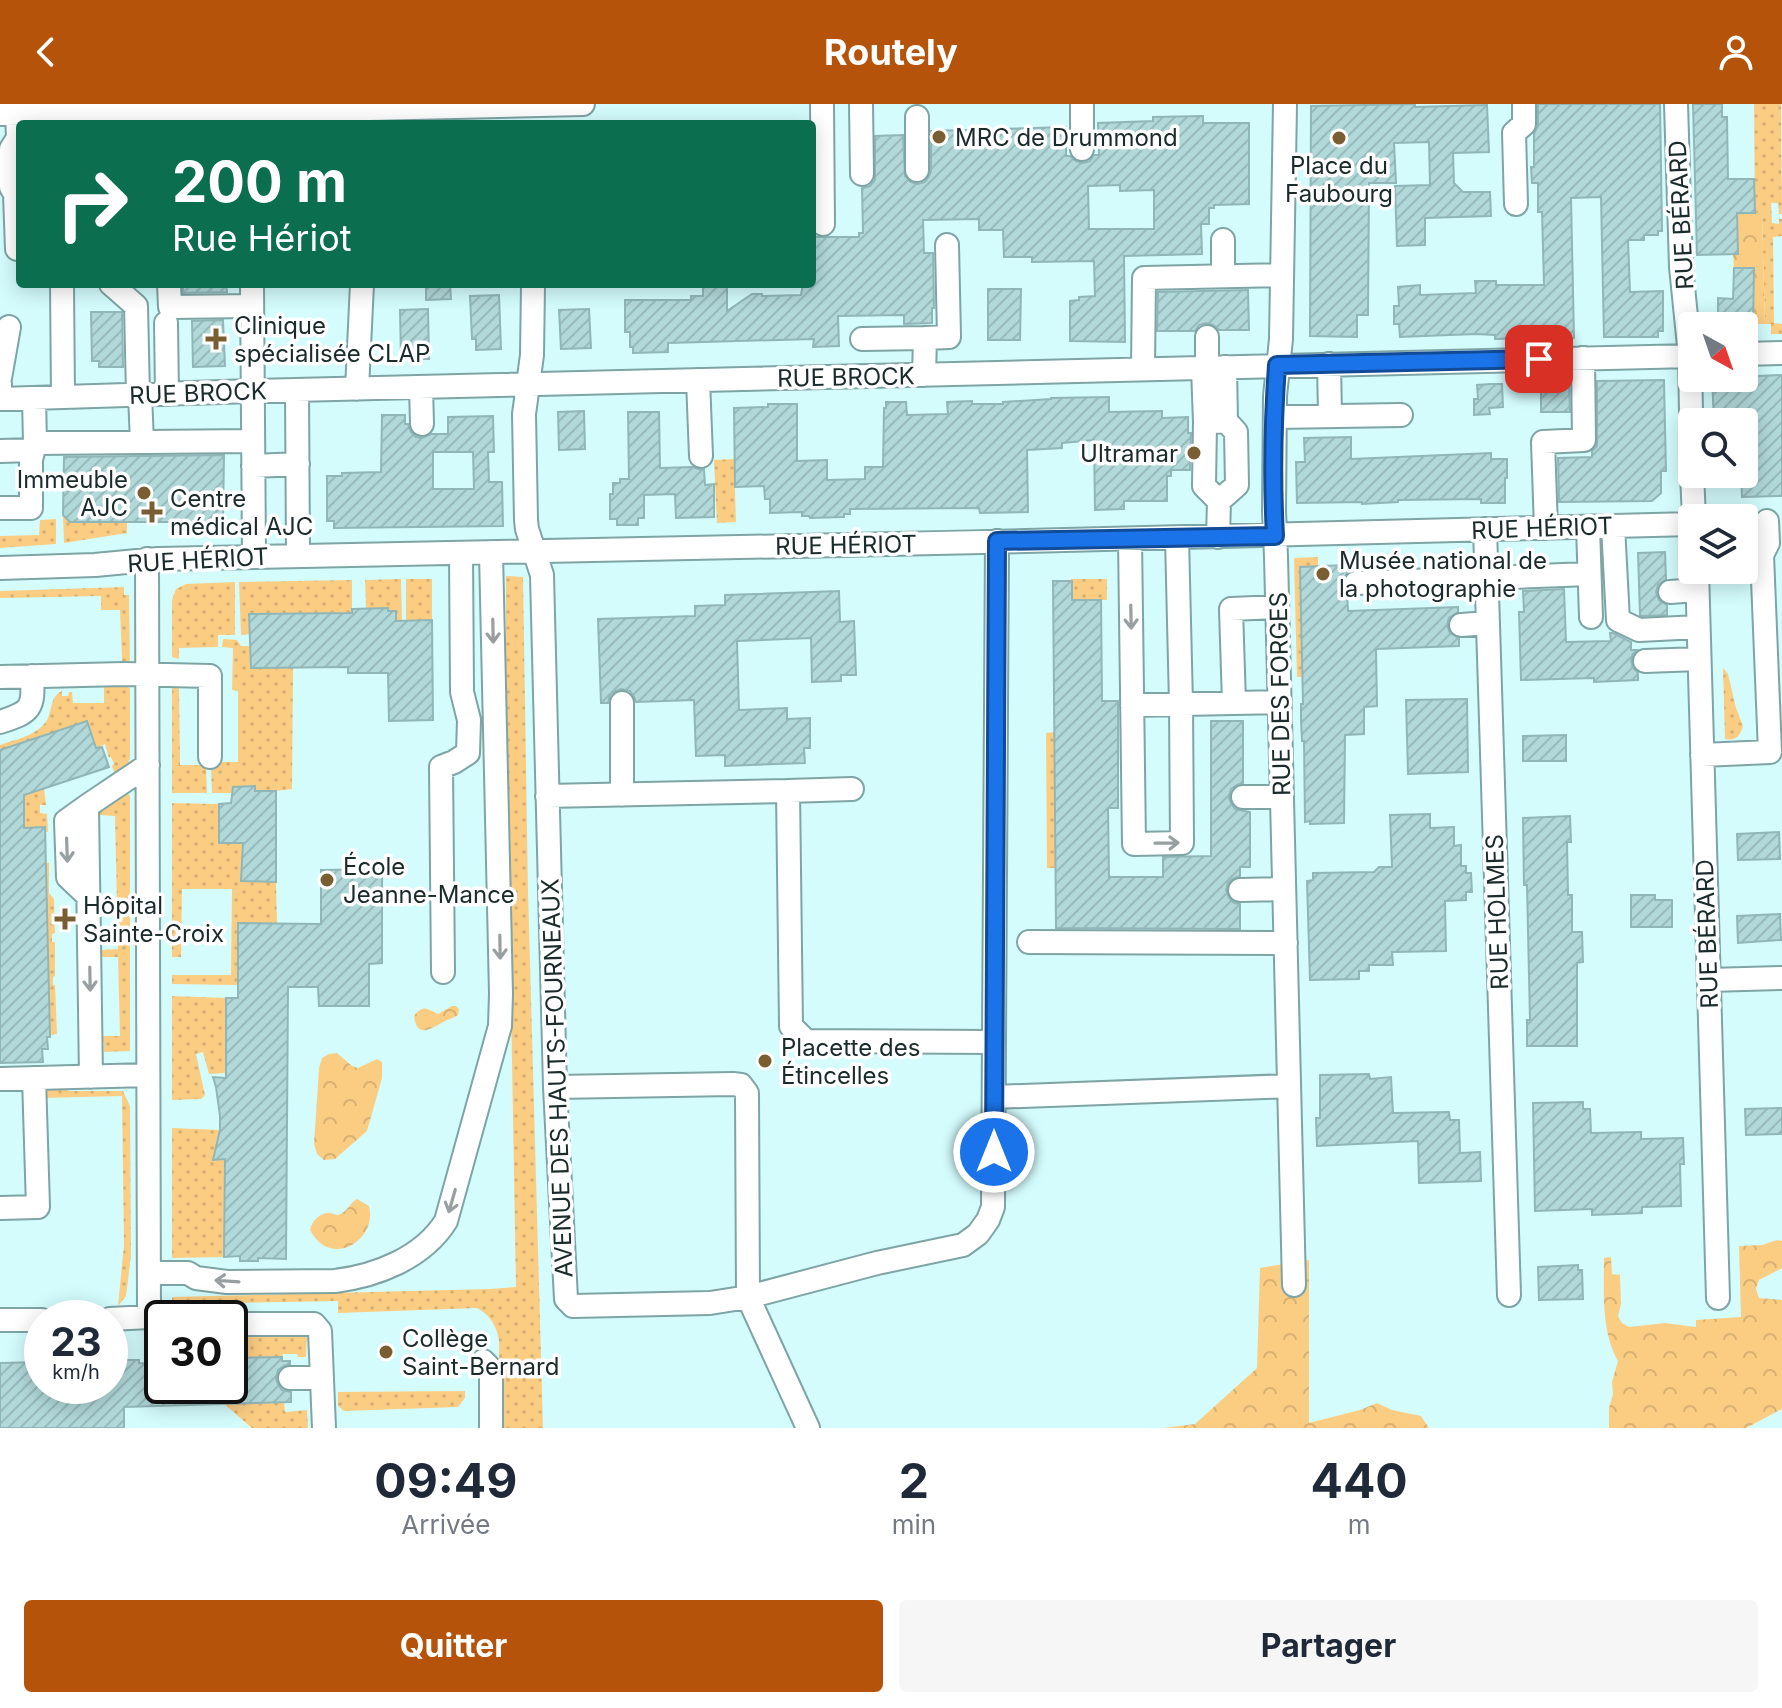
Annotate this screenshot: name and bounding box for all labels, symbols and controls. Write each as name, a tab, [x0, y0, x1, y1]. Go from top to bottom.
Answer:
icon: back	[24, 30, 68, 74]
text: Routely	[824, 30, 958, 74]
icon: person	[1714, 30, 1758, 74]
place label: MRC de Drummond	[955, 123, 1178, 152]
marker: MRC de Drummond	[930, 128, 948, 146]
marker: Place du Faubourg	[1330, 129, 1348, 147]
street label: RUE BÉRARD	[1662, 140, 1699, 290]
text: 200 m	[172, 148, 347, 216]
place label: Place du Faubourg	[1285, 151, 1393, 208]
icon: right	[40, 152, 144, 256]
text: Rue Hériot	[172, 216, 352, 260]
place label: Clinique spécialisée CLAP	[234, 311, 430, 368]
north arrow	[1678, 312, 1758, 392]
map controls	[1678, 312, 1758, 584]
pin	[1505, 325, 1573, 393]
marker: Clinique spécialisée CLAP	[205, 328, 227, 350]
icon: arrive	[1517, 337, 1561, 381]
street label: RUE BROCK	[777, 361, 915, 393]
street label: RUE BROCK	[129, 376, 267, 410]
button: search	[1678, 408, 1758, 488]
place label: Ultramar	[1080, 439, 1178, 468]
marker: Ultramar	[1185, 444, 1203, 462]
place label: Immeuble AJC	[17, 465, 128, 522]
marker: Immeuble AJC	[135, 484, 153, 502]
place label: Centre médical AJC	[170, 484, 313, 541]
marker: Centre médical AJC	[141, 501, 163, 523]
button: layers	[1678, 504, 1758, 584]
street label: RUE HÉRIOT	[1471, 510, 1613, 545]
street label: RUE HÉRIOT	[775, 528, 917, 561]
street label: RUE HÉRIOT	[126, 541, 270, 578]
place label: Musée national de la photographie	[1339, 546, 1547, 603]
marker: Musée national de la photographie	[1314, 565, 1332, 583]
street label: RUE DES FORGES	[1264, 592, 1296, 796]
one-way arrow	[1123, 603, 1139, 630]
one-way arrow	[486, 617, 501, 644]
street label: RUE HOLMES	[1480, 834, 1514, 990]
one-way arrow	[60, 836, 75, 863]
one-way arrow	[1153, 836, 1180, 851]
place label: École Jeanne-Mance	[343, 851, 515, 909]
street label: RUE BÉRARD	[1689, 859, 1724, 1009]
marker: École Jeanne-Mance	[318, 871, 336, 889]
street label: AVENUE DES HAUTS-FOURNEAUX	[536, 878, 578, 1278]
place label: Hôpital Sainte-Croix	[83, 891, 224, 948]
marker: Hôpital Sainte-Croix	[54, 908, 76, 930]
one-way arrow	[492, 933, 508, 960]
one-way arrow	[82, 965, 97, 992]
place label: Placette des Étincelles	[781, 1033, 920, 1090]
marker: Placette des Étincelles	[756, 1052, 774, 1070]
position arrow	[952, 1110, 1036, 1194]
one-way arrow	[444, 1187, 459, 1213]
one-way arrow	[214, 1273, 241, 1288]
speed limit sign: 30	[144, 1300, 248, 1404]
text: 23	[50, 1317, 102, 1366]
place label: Collège Saint-Bernard	[402, 1324, 559, 1381]
marker: Collège Saint-Bernard	[377, 1343, 395, 1361]
text: km/h	[52, 1360, 100, 1384]
text: 09:49	[374, 1451, 517, 1510]
text: 2	[899, 1451, 929, 1510]
text: 440	[1310, 1451, 1408, 1510]
text: Arrivée	[401, 1509, 490, 1540]
text: min	[892, 1509, 936, 1540]
text: m	[1348, 1509, 1370, 1540]
button: Quitter	[24, 1600, 883, 1692]
button: Partager	[899, 1600, 1758, 1692]

